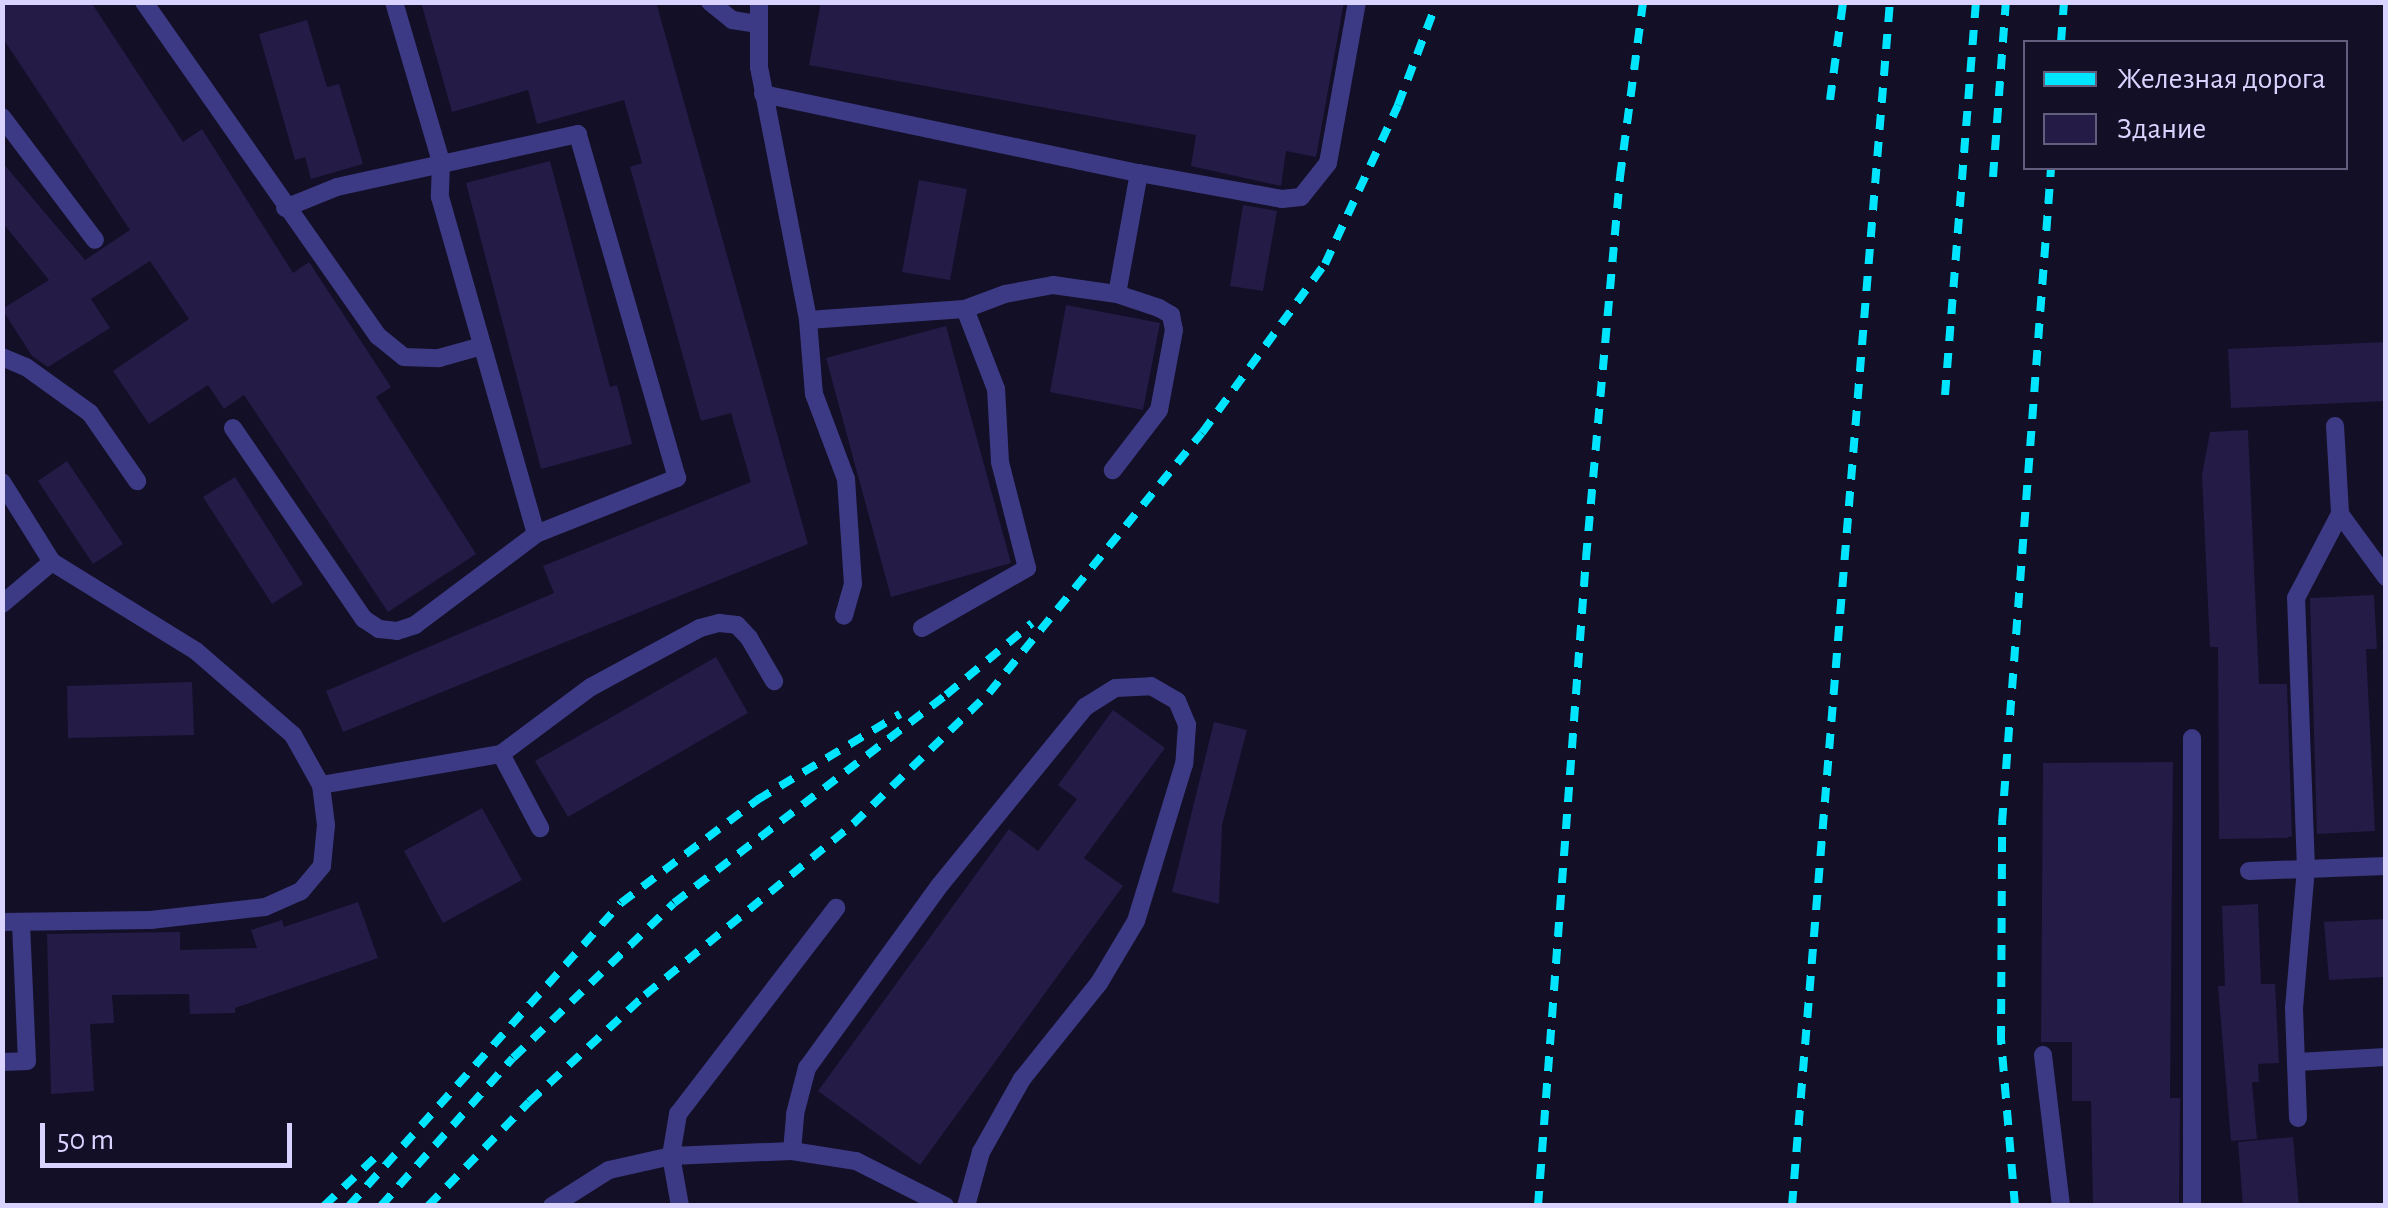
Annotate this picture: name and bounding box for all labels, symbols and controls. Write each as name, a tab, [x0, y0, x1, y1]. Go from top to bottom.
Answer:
legend	[2023, 40, 2348, 170]
text: Железная дорога	[2117, 64, 2326, 94]
text: Здание	[2117, 114, 2206, 144]
scale bar	[45, 1103, 298, 1165]
text: 50 m	[57, 1125, 114, 1155]

